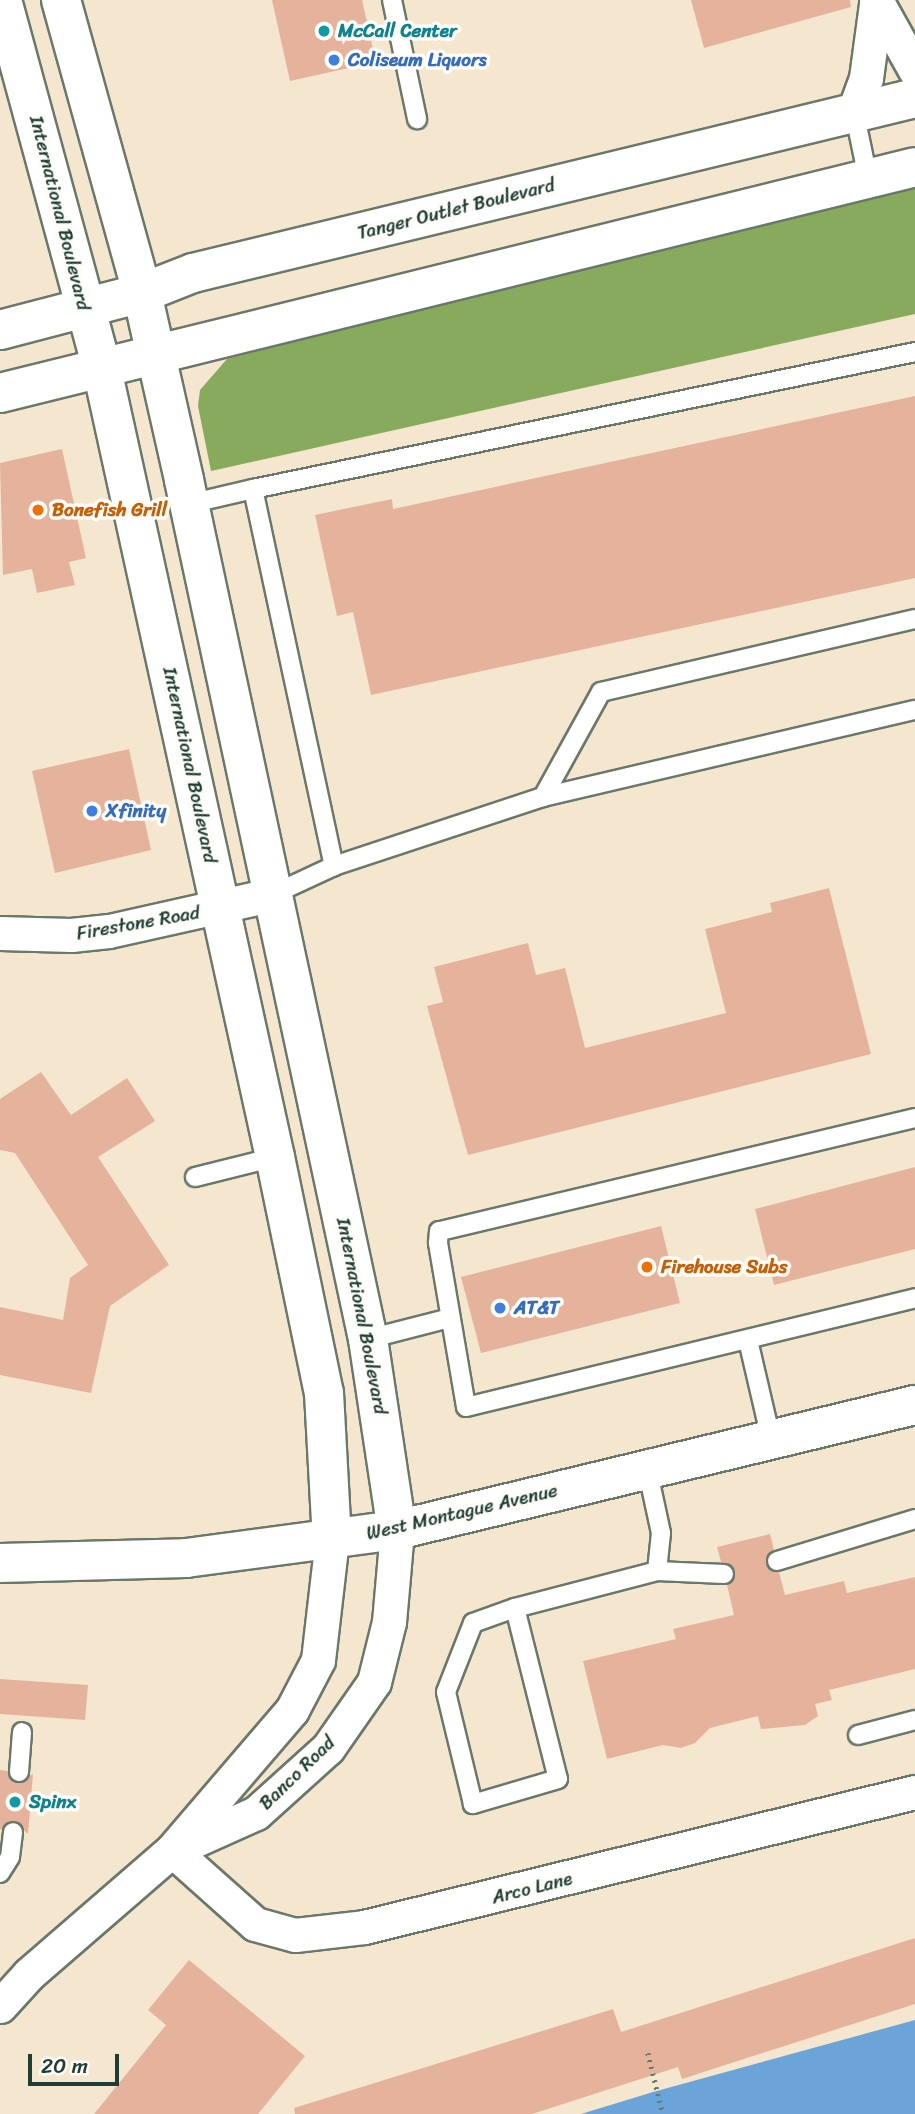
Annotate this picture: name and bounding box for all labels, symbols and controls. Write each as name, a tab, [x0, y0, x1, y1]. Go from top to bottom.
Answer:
place label: McCall Center	[338, 20, 458, 42]
marker: McCall Center	[316, 23, 332, 39]
place label: Coliseum Liquors	[348, 49, 486, 71]
marker: Coliseum Liquors	[326, 52, 342, 68]
street label: International Boulevard	[25, 114, 95, 312]
street label: Tanger Outlet Boulevard	[355, 174, 557, 244]
place label: Bonefish Grill	[52, 499, 167, 521]
marker: Bonefish Grill	[30, 502, 46, 518]
street label: International Boulevard	[158, 665, 222, 865]
place label: Xfinity	[106, 800, 166, 822]
marker: Xfinity	[84, 803, 100, 819]
street label: Firestone Road	[75, 901, 201, 945]
street label: International Boulevard	[332, 1216, 392, 1416]
place label: Firehouse Subs	[661, 1256, 787, 1278]
marker: Firehouse Subs	[639, 1259, 655, 1275]
place label: AT&T	[514, 1297, 559, 1319]
marker: AT&T	[492, 1300, 508, 1316]
street label: West Montague Avenue	[365, 1479, 559, 1545]
street label: Banco Road	[254, 1731, 340, 1815]
place label: Spinx	[29, 1791, 76, 1813]
marker: Spinx	[7, 1794, 23, 1810]
street label: Arco Lane	[489, 1867, 575, 1909]
scale bar	[32, 2040, 122, 2084]
text: 20 m	[41, 2047, 88, 2085]

